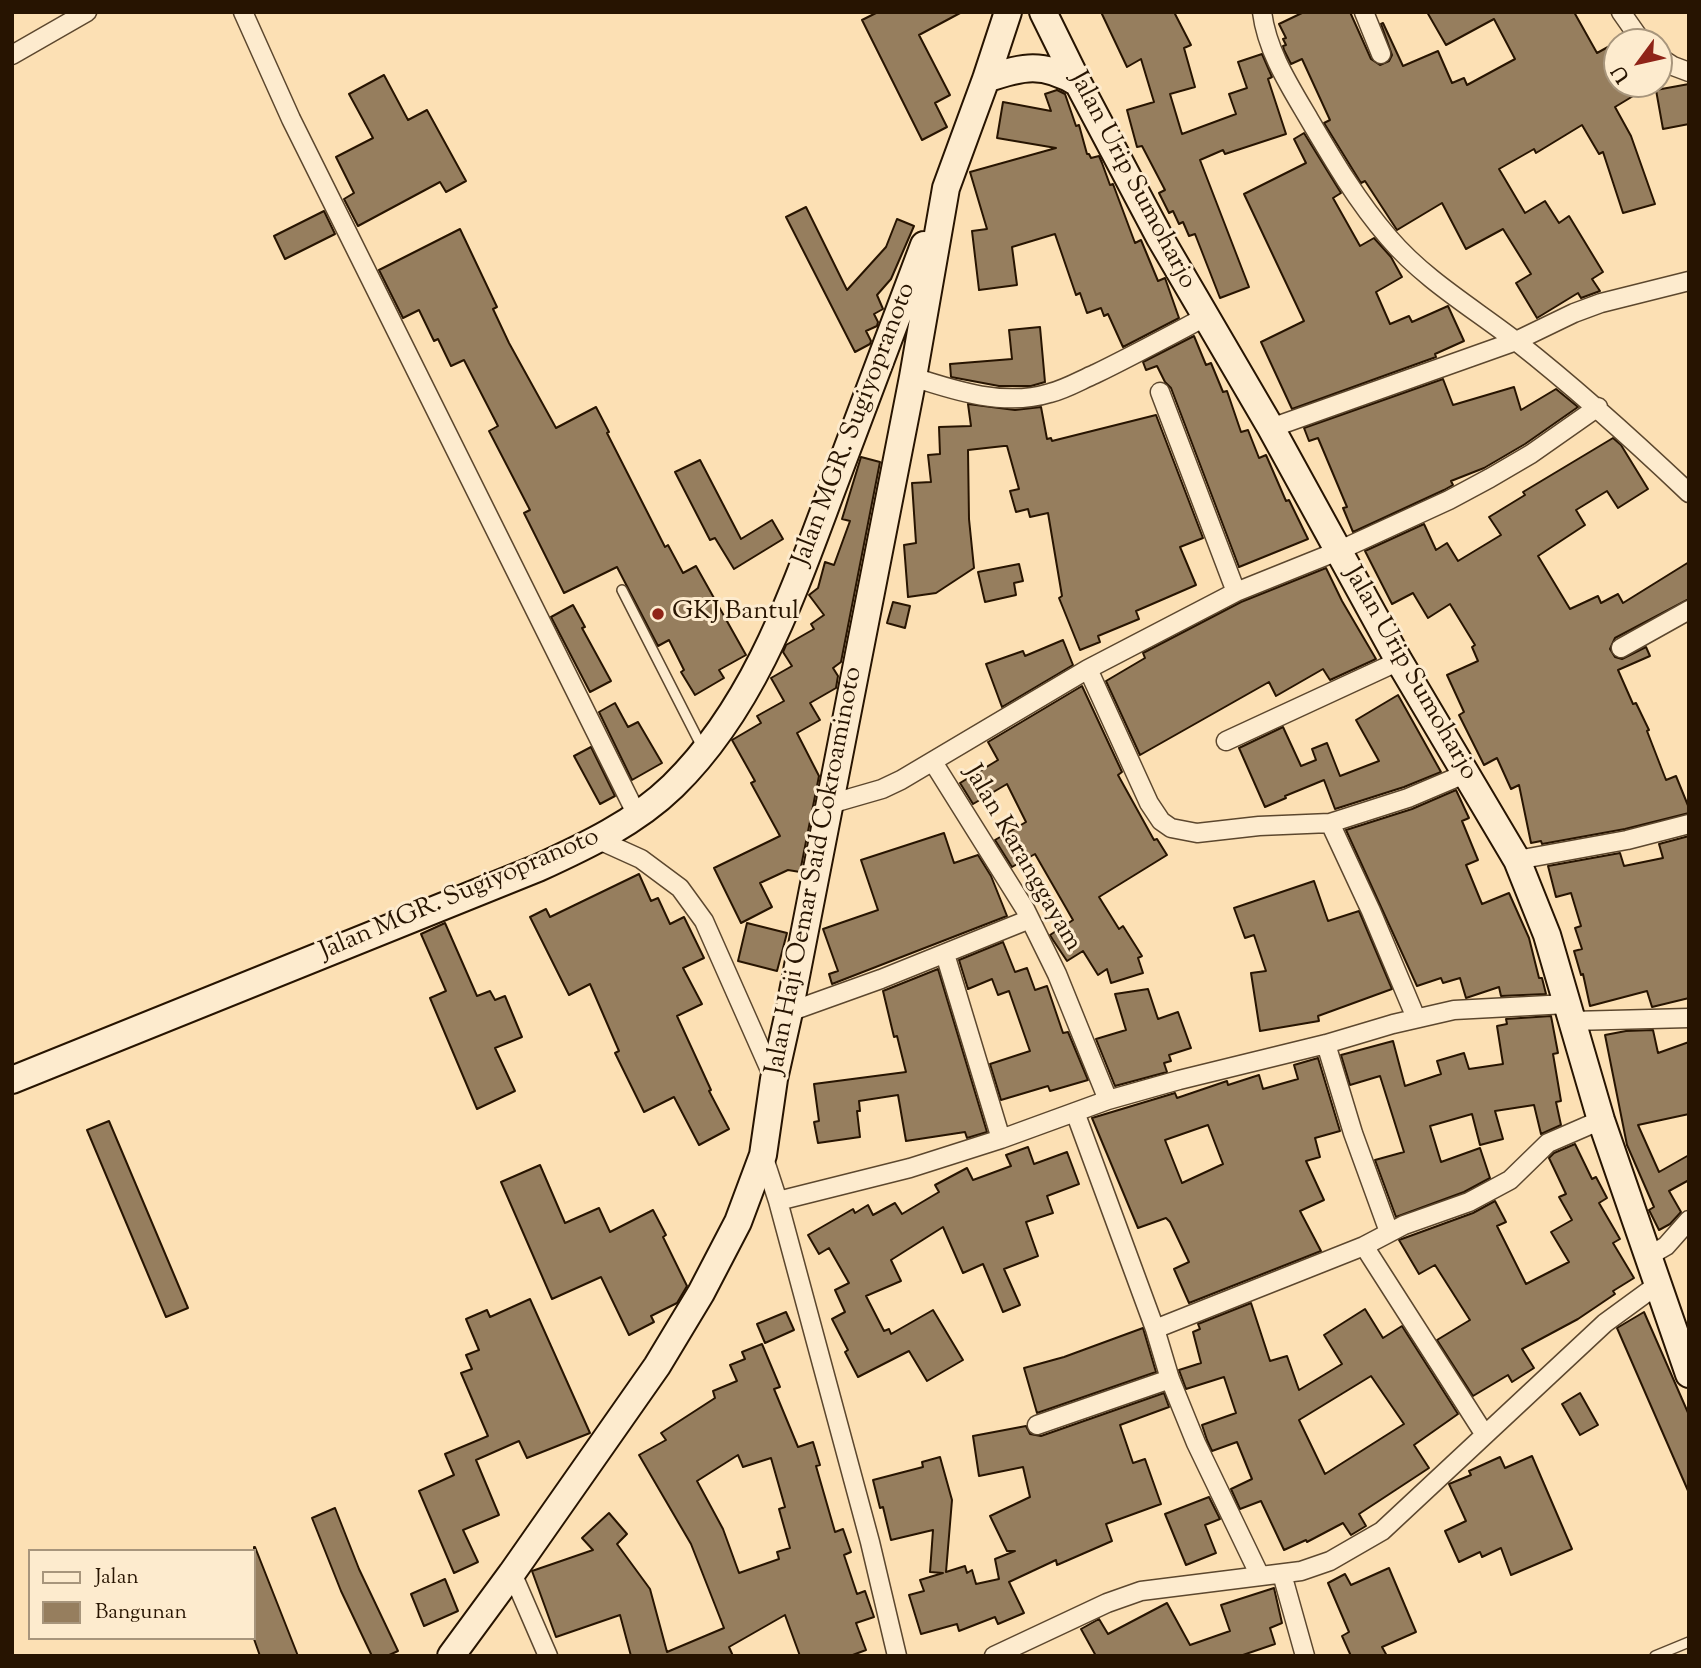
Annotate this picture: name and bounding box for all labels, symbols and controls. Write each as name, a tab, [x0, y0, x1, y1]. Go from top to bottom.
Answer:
north arrow	[1603, 28, 1673, 98]
text: U	[1606, 60, 1637, 87]
street label: Jalan Urip Sumoharjo	[1060, 67, 1202, 295]
street label: Jalan MGR. Sugiyopranoto	[788, 279, 924, 571]
street label: Jalan Urip Sumoharjo	[1335, 561, 1483, 787]
place label: GKJ Bantul	[672, 598, 799, 630]
marker: GKJ Bantul	[650, 606, 666, 622]
street label: Jalan Haji Oemar Said Cokroaminoto	[761, 664, 871, 1078]
street label: Jalan Karanggayam	[955, 760, 1087, 958]
street label: Jalan MGR. Sugiyopranoto	[316, 823, 604, 969]
legend	[28, 1549, 256, 1640]
text: Jalan	[95, 1563, 139, 1593]
text: Bangunan	[95, 1598, 187, 1628]

